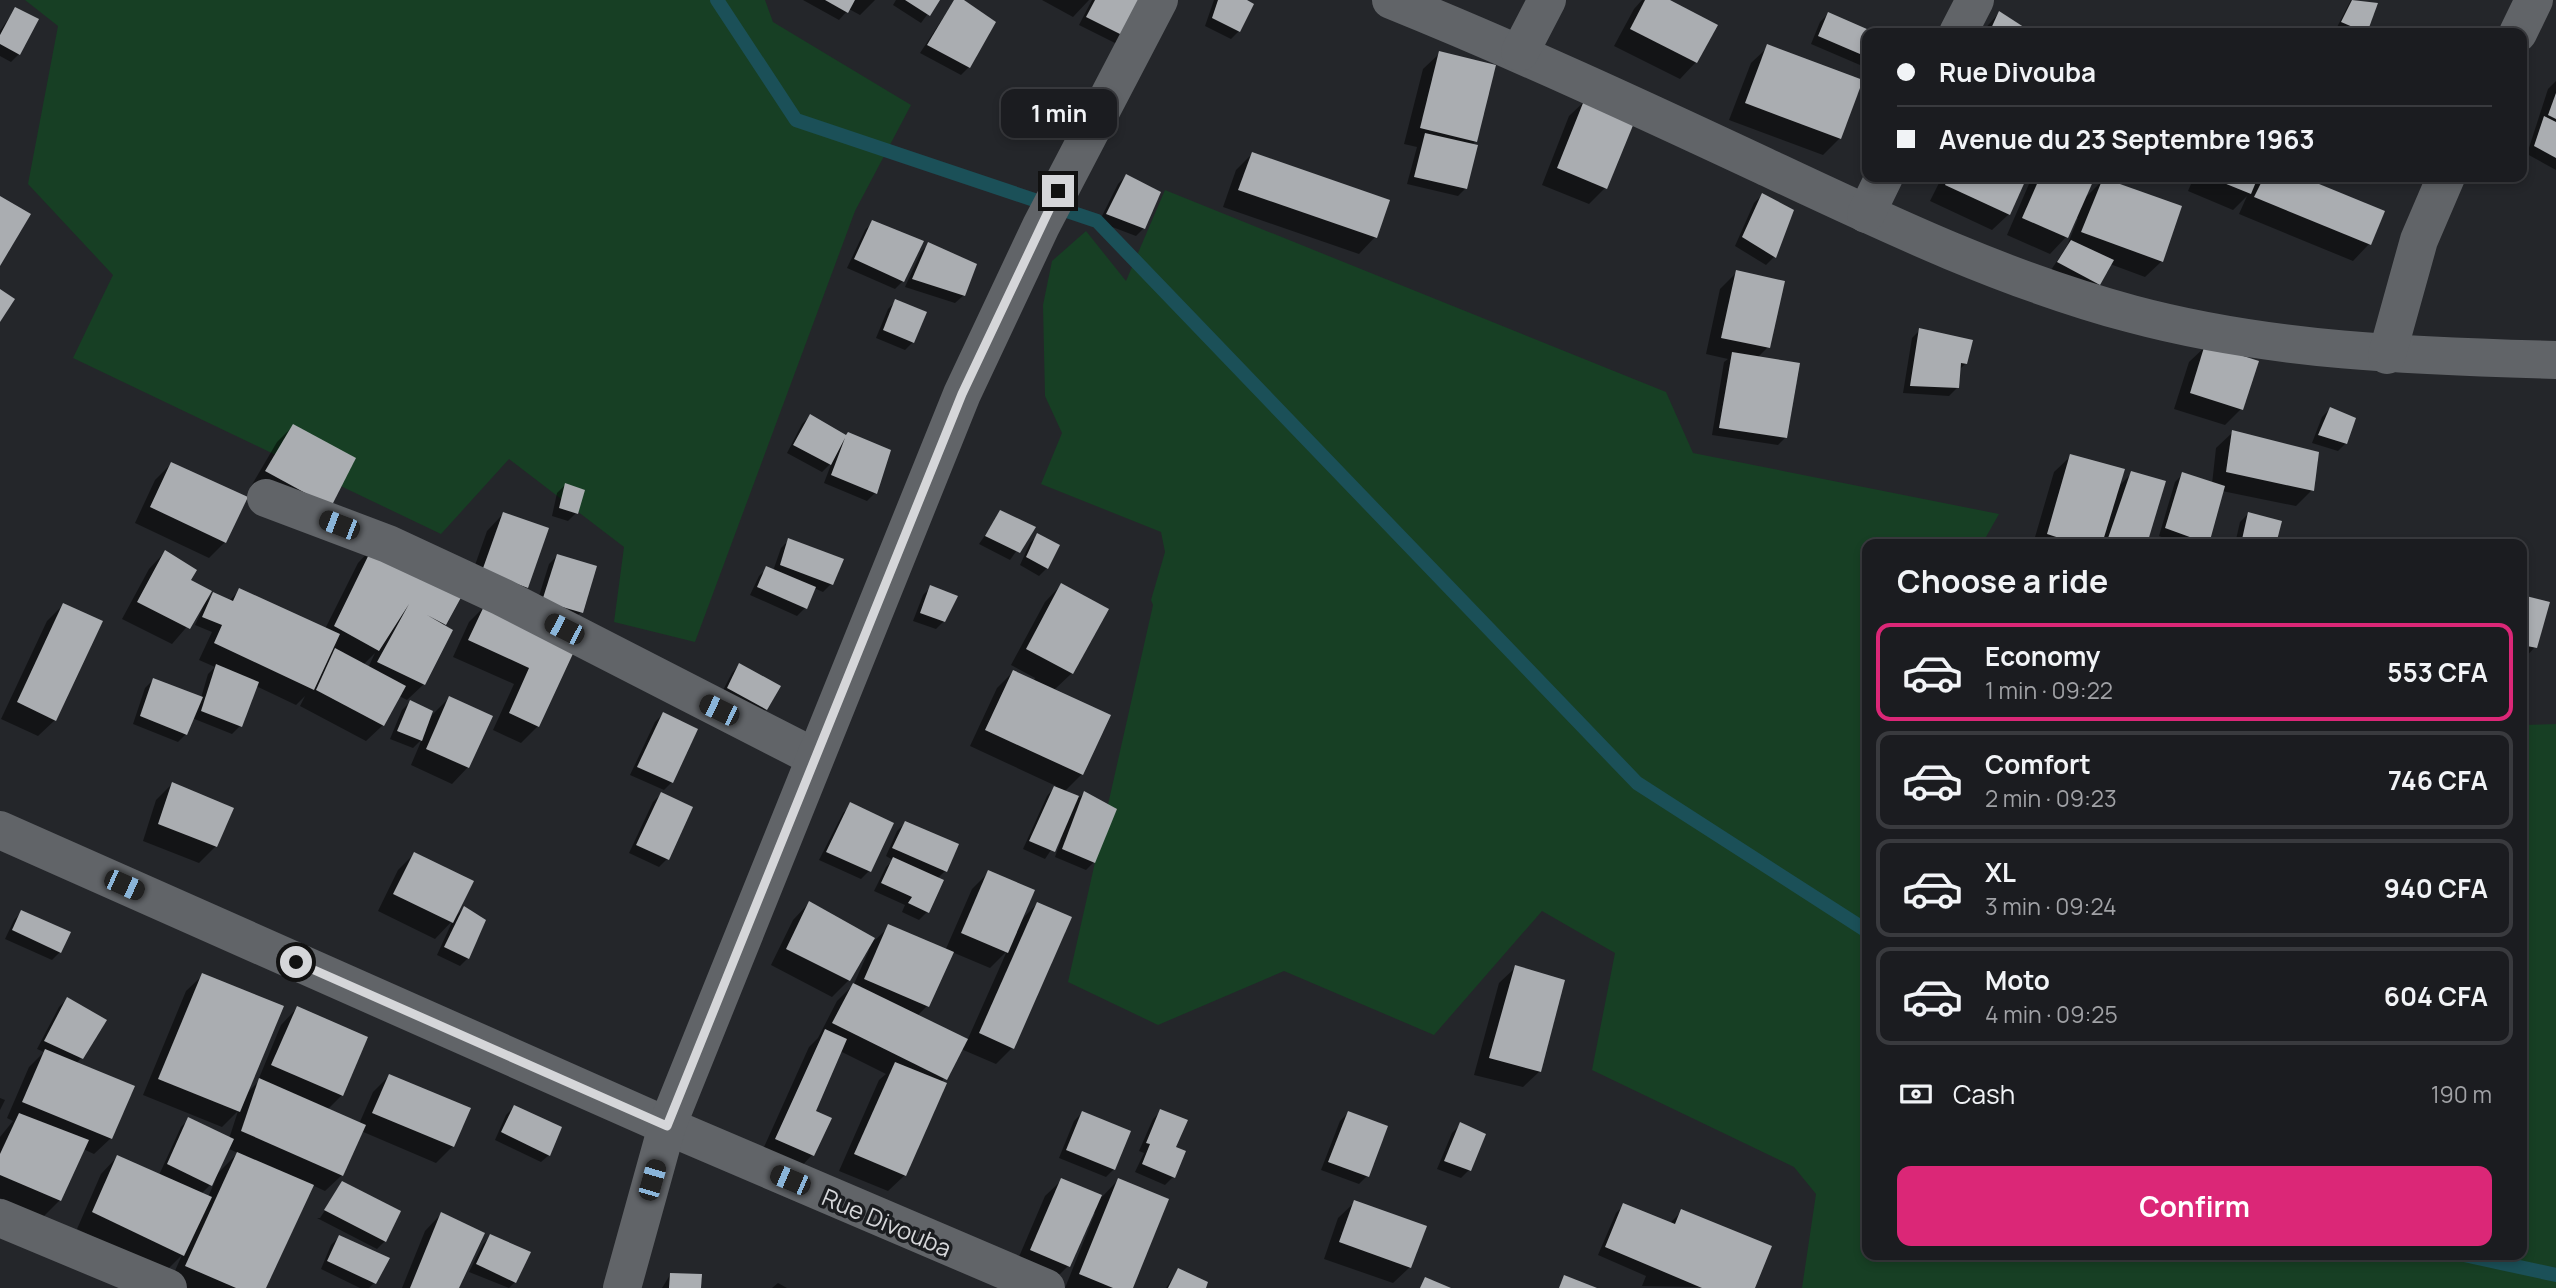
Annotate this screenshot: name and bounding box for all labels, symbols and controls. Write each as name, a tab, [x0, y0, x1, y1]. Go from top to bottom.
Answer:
text: Rue Divouba	[1939, 54, 2096, 90]
callout: 1 min	[1000, 90, 1116, 138]
text: 1 min	[1031, 97, 1087, 129]
text: Avenue du 23 Septembre 1963	[1939, 121, 2315, 157]
route end	[1042, 175, 1074, 207]
car	[316, 508, 363, 542]
text: Choose a ride	[1897, 559, 2108, 603]
car	[541, 610, 588, 648]
text: Economy	[1985, 638, 2100, 674]
icon: car	[1901, 641, 1964, 704]
text: 553 CFA	[2387, 654, 2488, 690]
text: 1 min · 09:22	[1985, 674, 2113, 706]
car	[696, 691, 743, 729]
text: Comfort	[1985, 746, 2091, 782]
icon: car	[1901, 749, 1964, 812]
text: 746 CFA	[2388, 762, 2488, 798]
text: 2 min · 09:23	[1985, 782, 2117, 814]
text: XL	[1985, 854, 2016, 890]
icon: car	[1901, 857, 1964, 920]
car	[101, 867, 148, 903]
text: 940 CFA	[2384, 870, 2488, 906]
text: 3 min · 09:24	[1985, 890, 2117, 922]
route start	[280, 946, 312, 978]
text: Moto	[1985, 962, 2050, 998]
icon: car	[1901, 965, 1964, 1028]
text: 604 CFA	[2384, 978, 2488, 1014]
text: 4 min · 09:25	[1985, 998, 2118, 1030]
icon: cash	[1897, 1075, 1935, 1113]
text: Cash	[1953, 1076, 2015, 1112]
text: 190 m	[2431, 1078, 2492, 1110]
car	[637, 1157, 668, 1203]
car	[767, 1162, 814, 1198]
button: Confirm	[1897, 1166, 2492, 1246]
street label: Rue Divouba	[817, 1180, 957, 1264]

